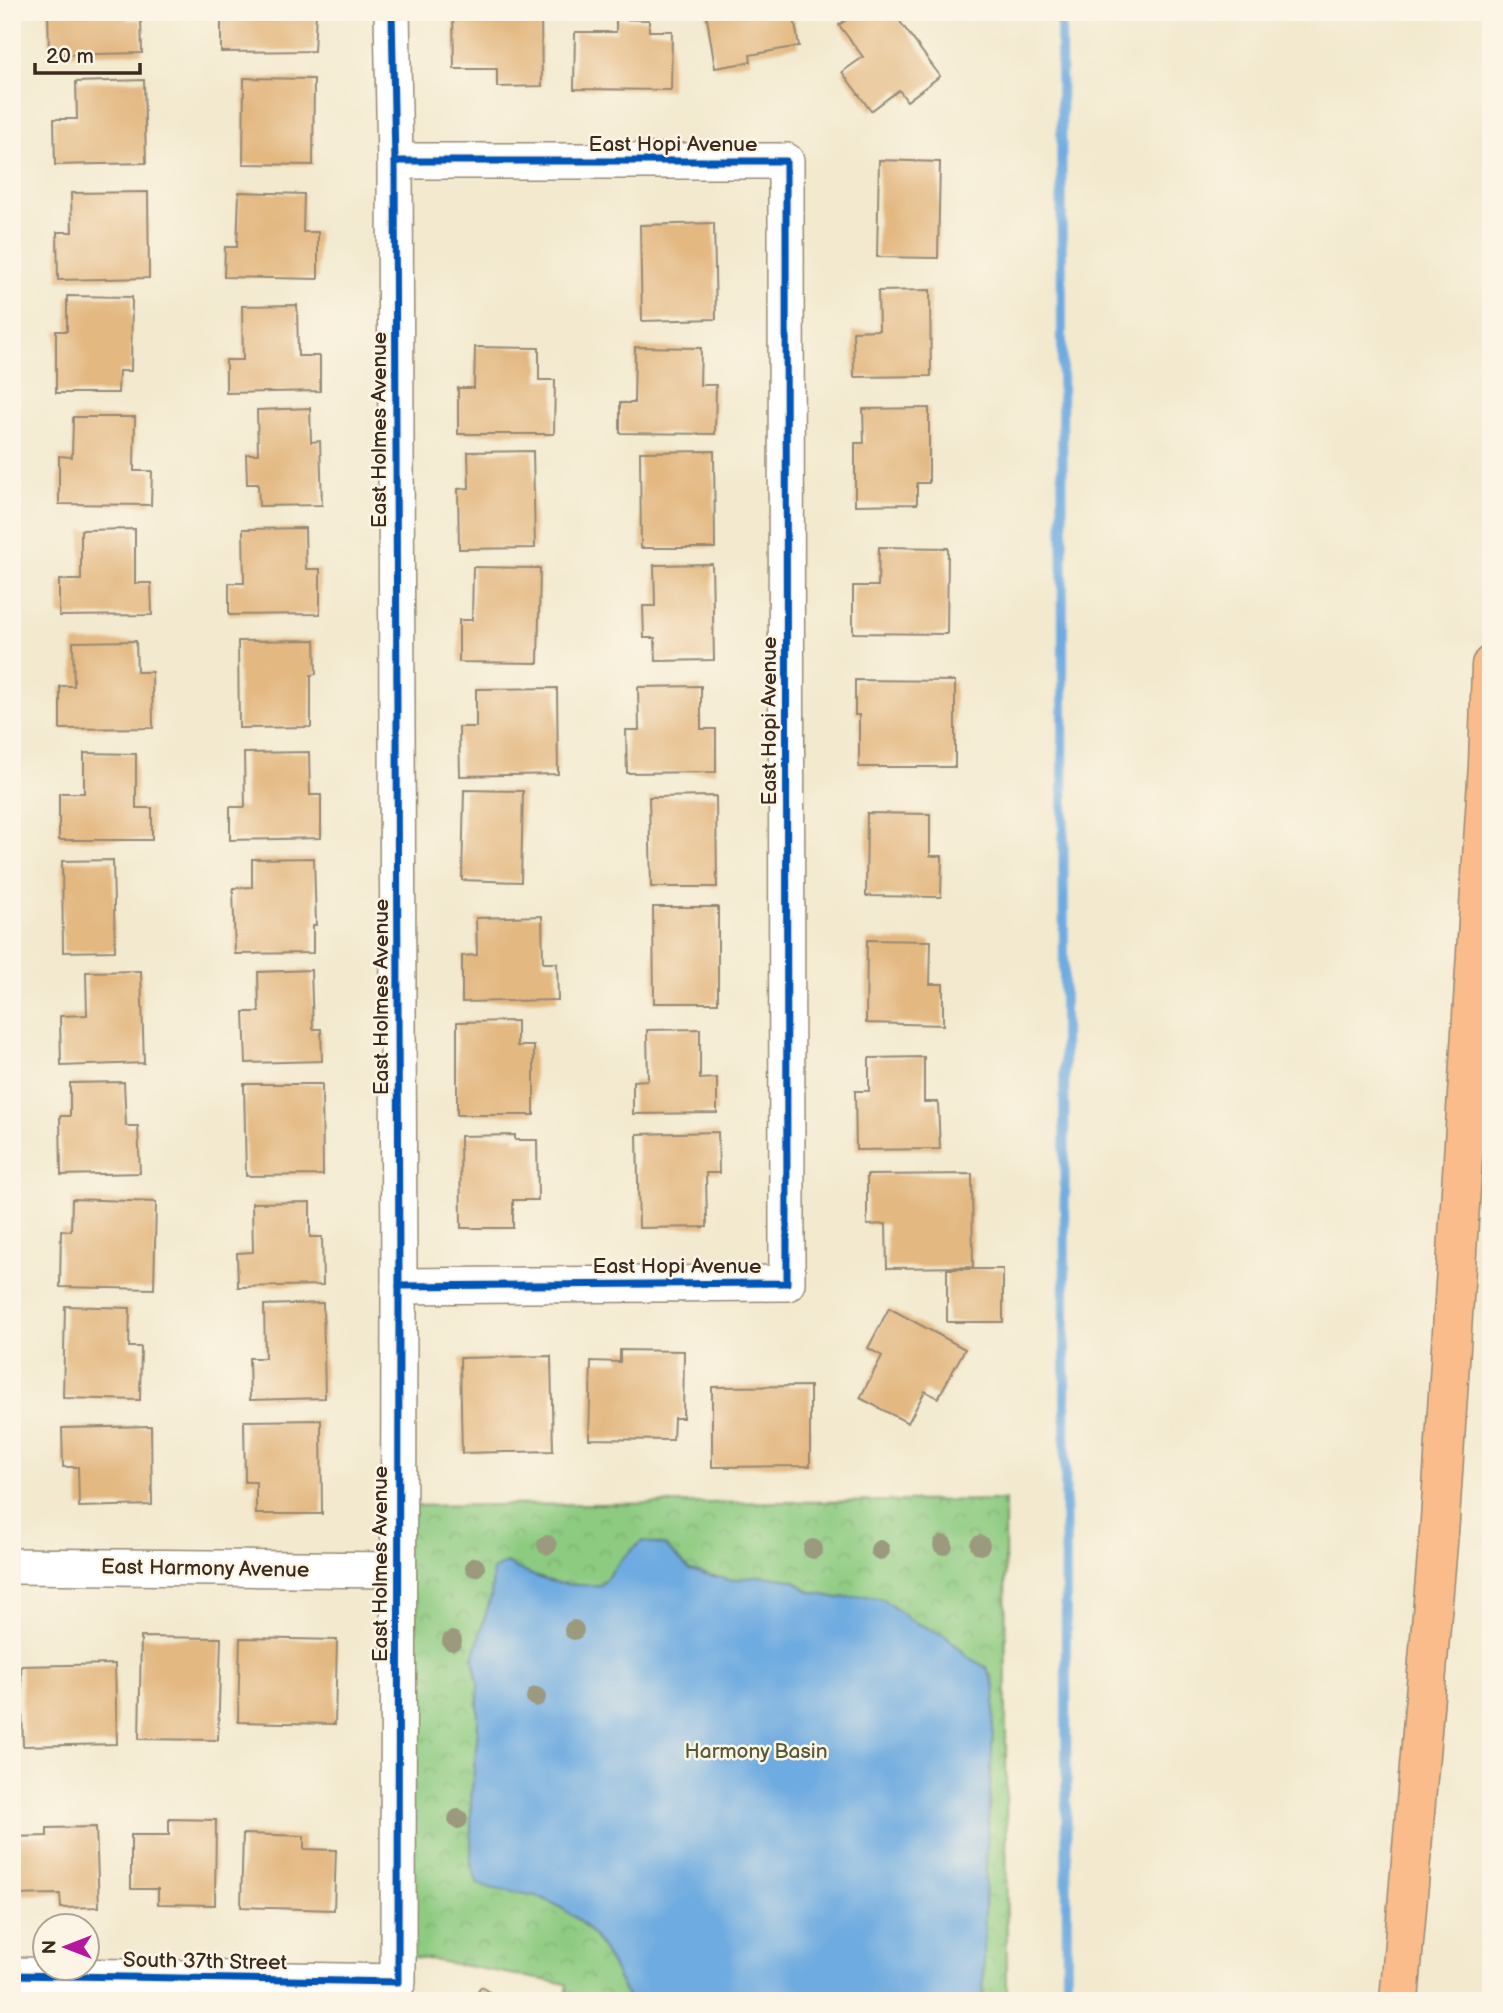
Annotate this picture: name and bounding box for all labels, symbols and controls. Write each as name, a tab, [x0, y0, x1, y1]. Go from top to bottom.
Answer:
scale bar	[35, 32, 140, 76]
text: 20 m	[46, 44, 94, 69]
street label: East Hopi Avenue	[589, 132, 757, 157]
street label: East Holmes Avenue	[367, 332, 392, 528]
street label: East Hopi Avenue	[757, 637, 782, 805]
street label: East Holmes Avenue	[369, 899, 394, 1095]
street label: East Hopi Avenue	[593, 1254, 761, 1279]
street label: East Holmes Avenue	[368, 1466, 393, 1662]
street label: East Harmony Avenue	[101, 1554, 309, 1583]
park label: Harmony Basin	[684, 1739, 828, 1764]
north arrow	[32, 1912, 102, 1982]
text: N	[39, 1940, 62, 1954]
street label: South 37th Street	[123, 1948, 288, 1975]

